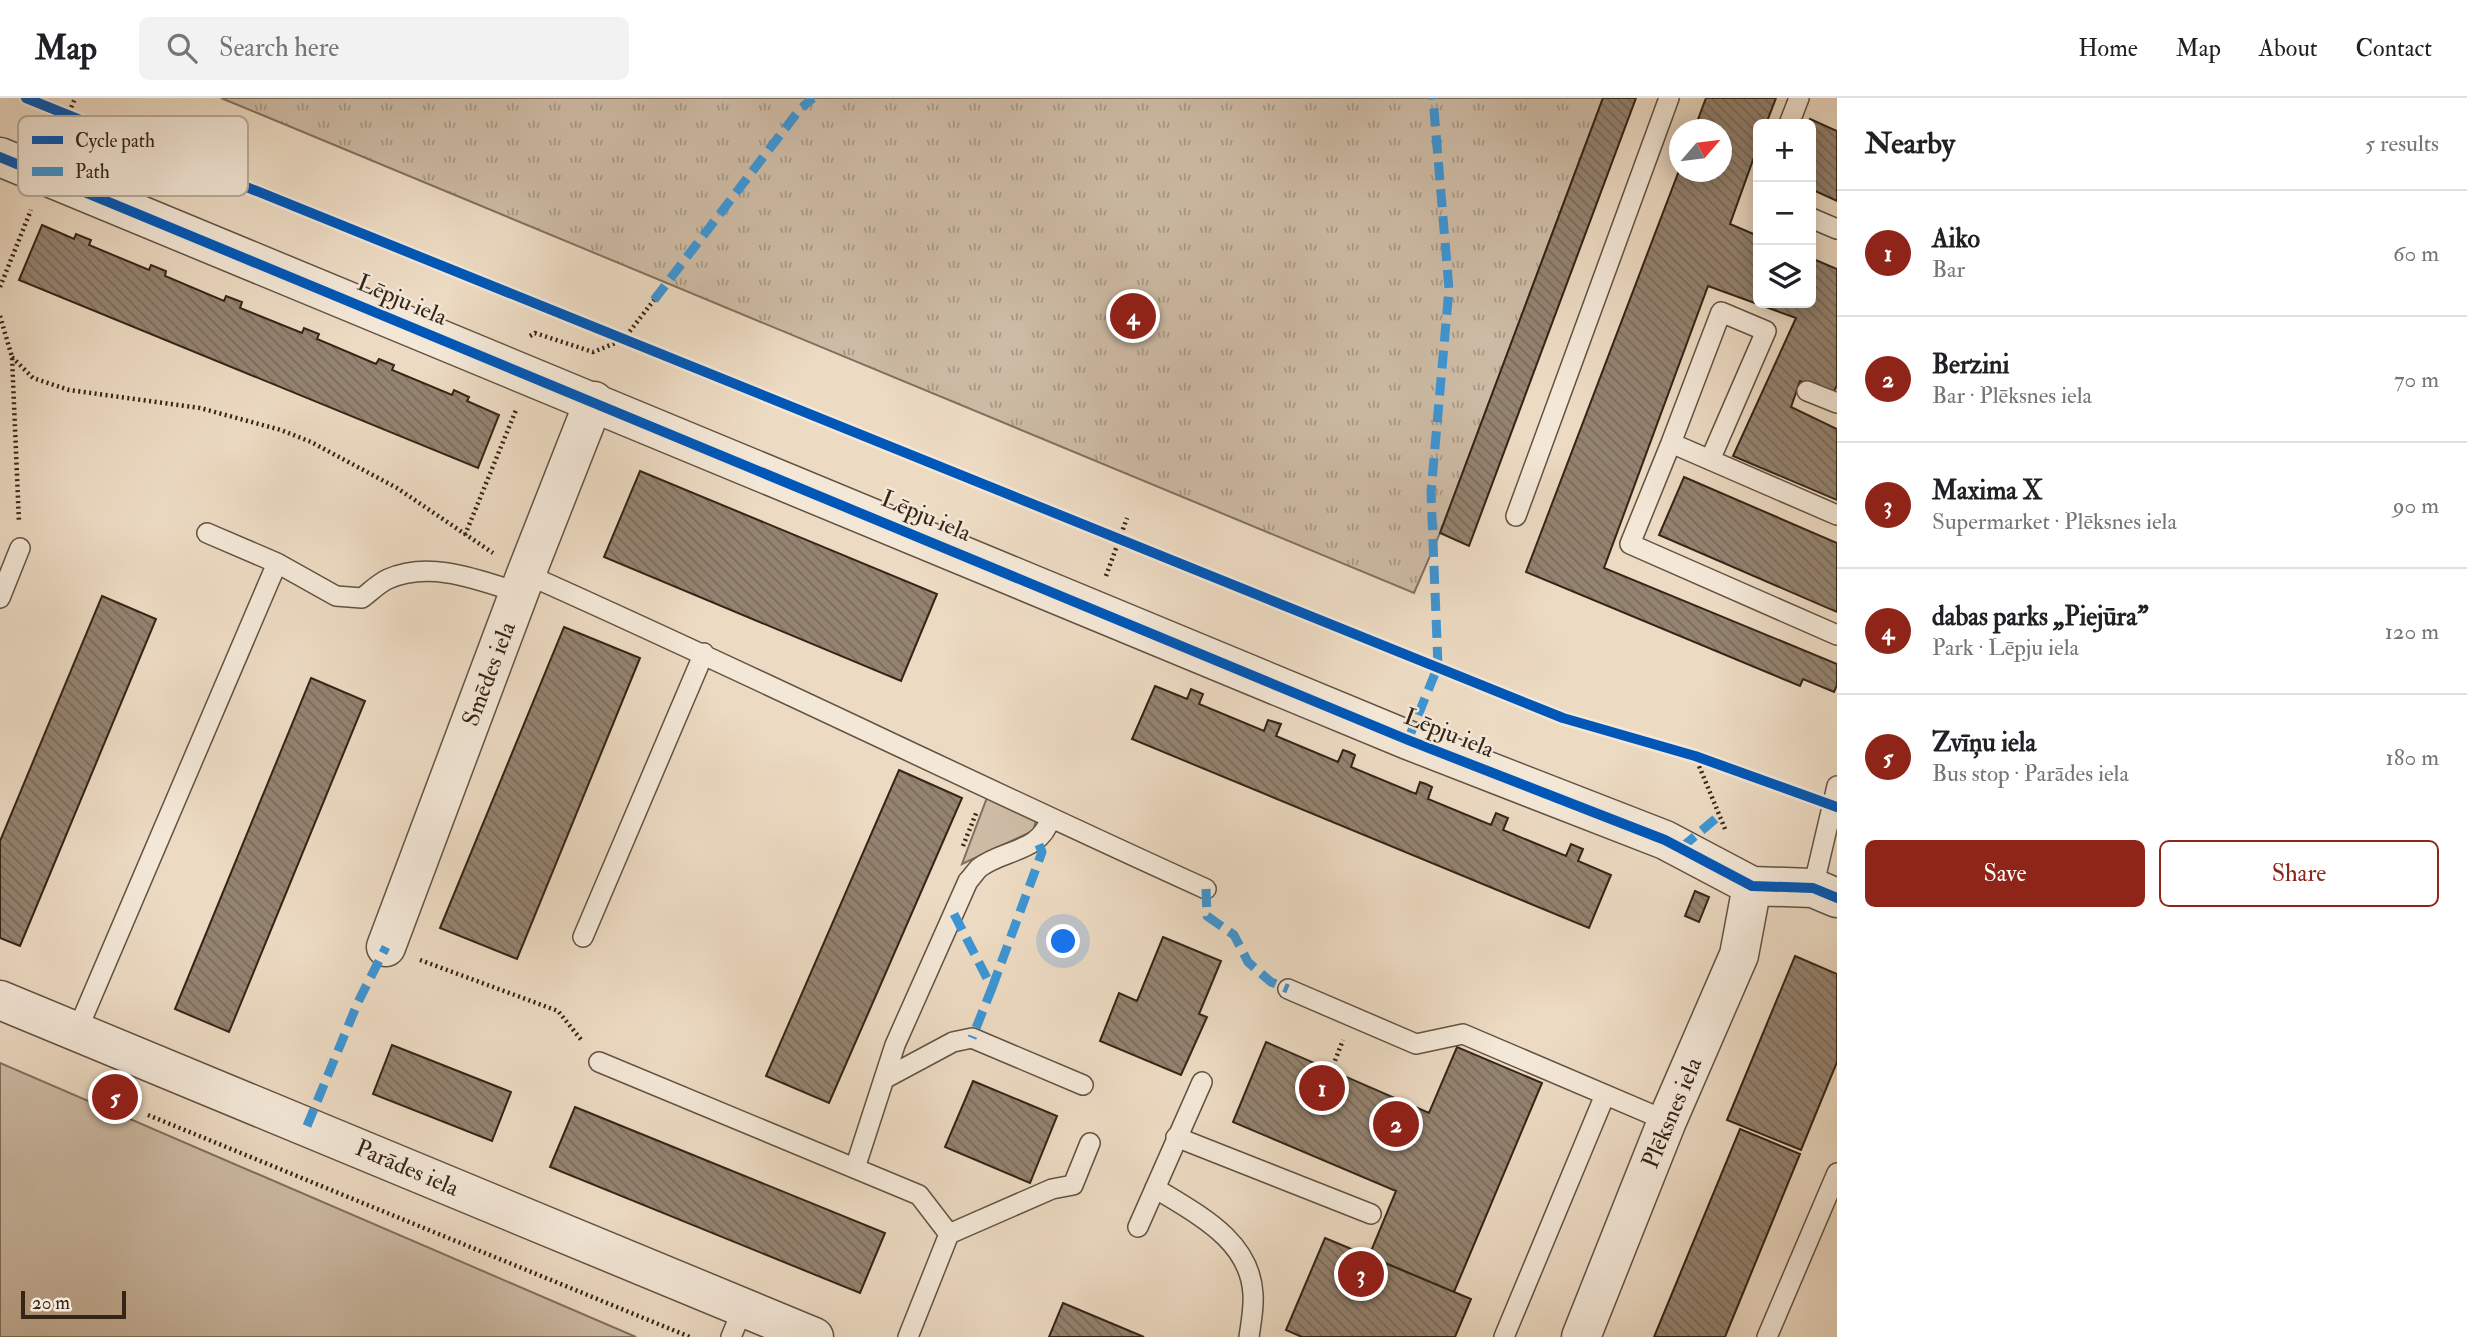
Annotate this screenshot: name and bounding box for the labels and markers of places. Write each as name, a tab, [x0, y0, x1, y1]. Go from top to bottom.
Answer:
pin: 4	[1110, 290, 1156, 342]
pin: 1	[1299, 1062, 1345, 1114]
pin: 5	[92, 1071, 138, 1123]
pin: 2	[1373, 1098, 1419, 1150]
pin: 3	[1338, 1248, 1384, 1300]

